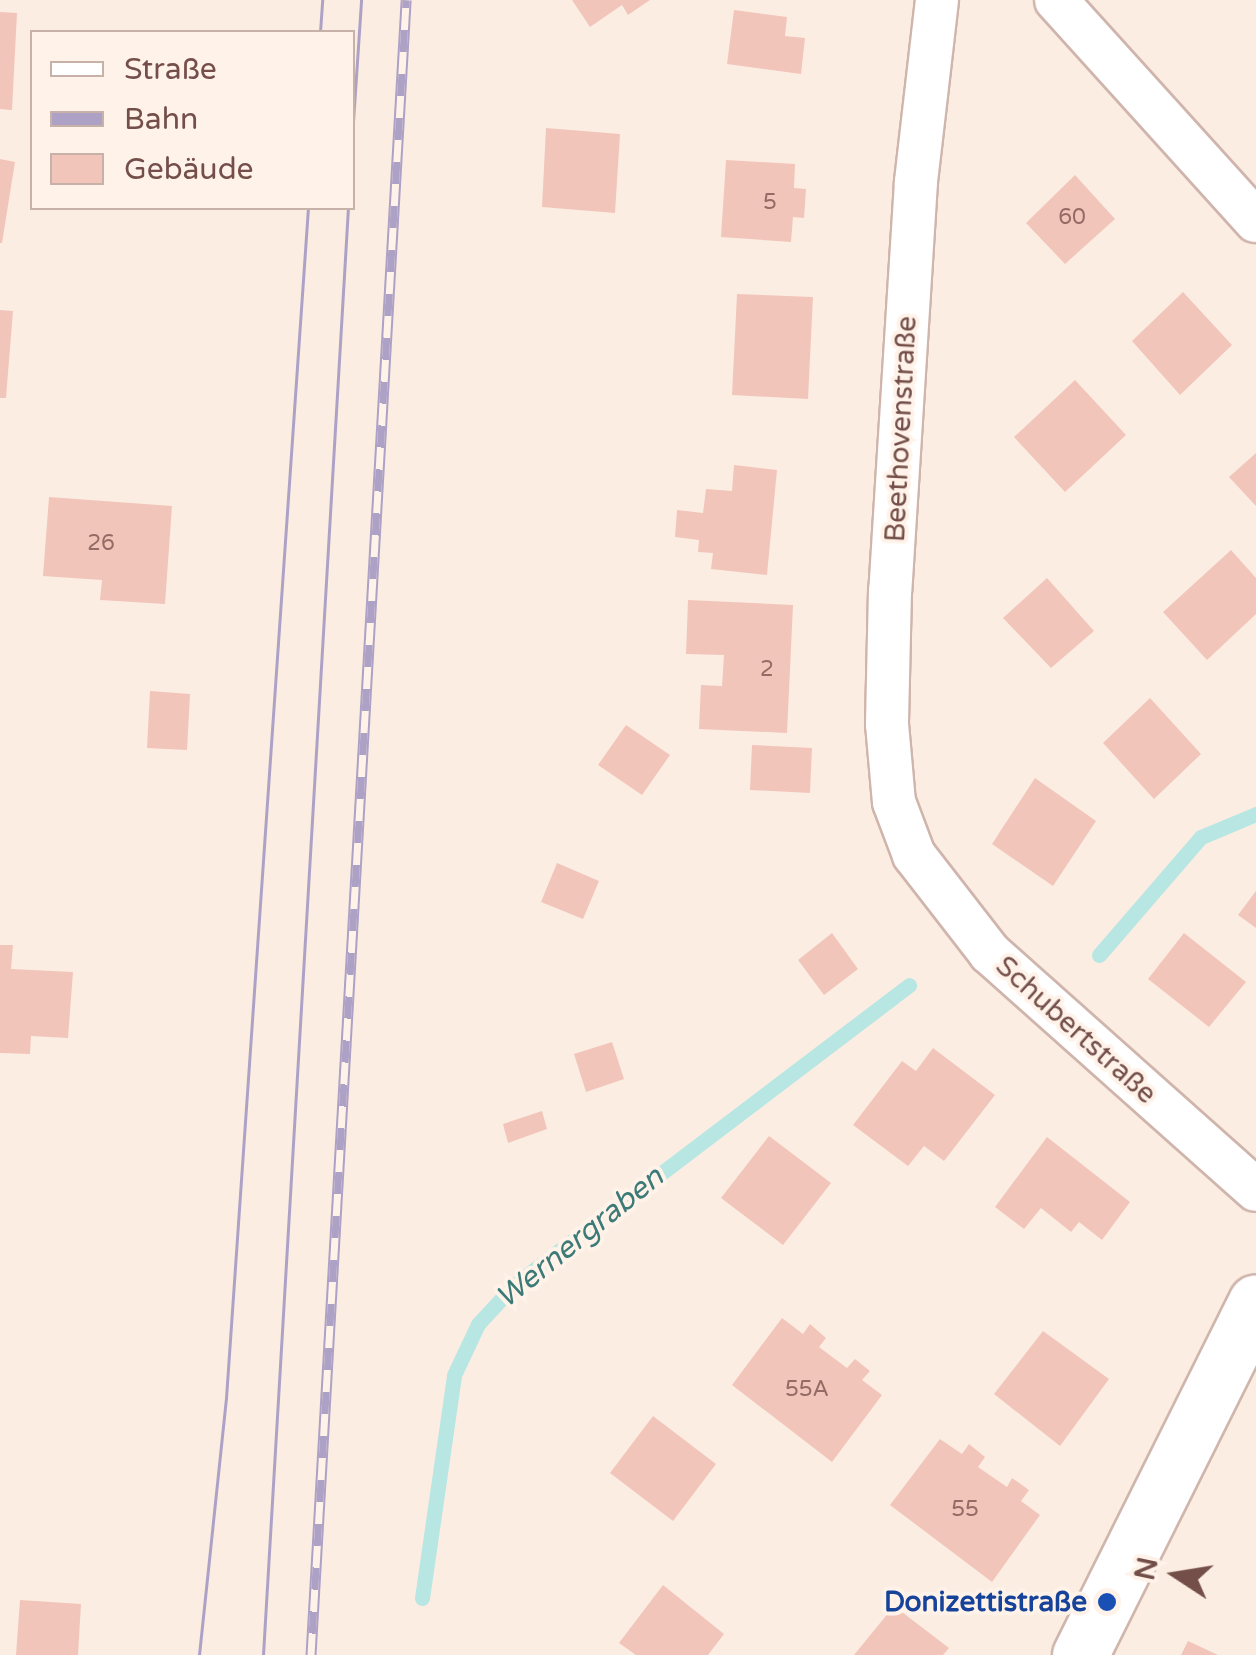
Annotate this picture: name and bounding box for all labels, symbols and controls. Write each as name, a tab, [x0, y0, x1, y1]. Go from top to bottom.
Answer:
legend	[30, 30, 355, 210]
text: Straße	[124, 51, 217, 88]
text: Bahn	[124, 101, 198, 138]
text: Gebäude	[124, 151, 254, 188]
house number: 5	[763, 190, 777, 216]
house number: 60	[1058, 205, 1086, 231]
street label: Beethovenstraße	[878, 315, 924, 543]
house number: 26	[87, 531, 115, 557]
house number: 2	[760, 657, 774, 683]
street label: Schubertstraße	[989, 949, 1163, 1111]
water label: Wernergraben	[489, 1159, 671, 1317]
house number: 55A	[785, 1377, 829, 1403]
house number: 55	[951, 1497, 979, 1523]
north arrow	[1126, 1525, 1226, 1625]
text: N	[1128, 1554, 1166, 1583]
place label: Donizettistraße	[884, 1585, 1087, 1619]
marker: Donizettistraße	[1096, 1591, 1118, 1613]

